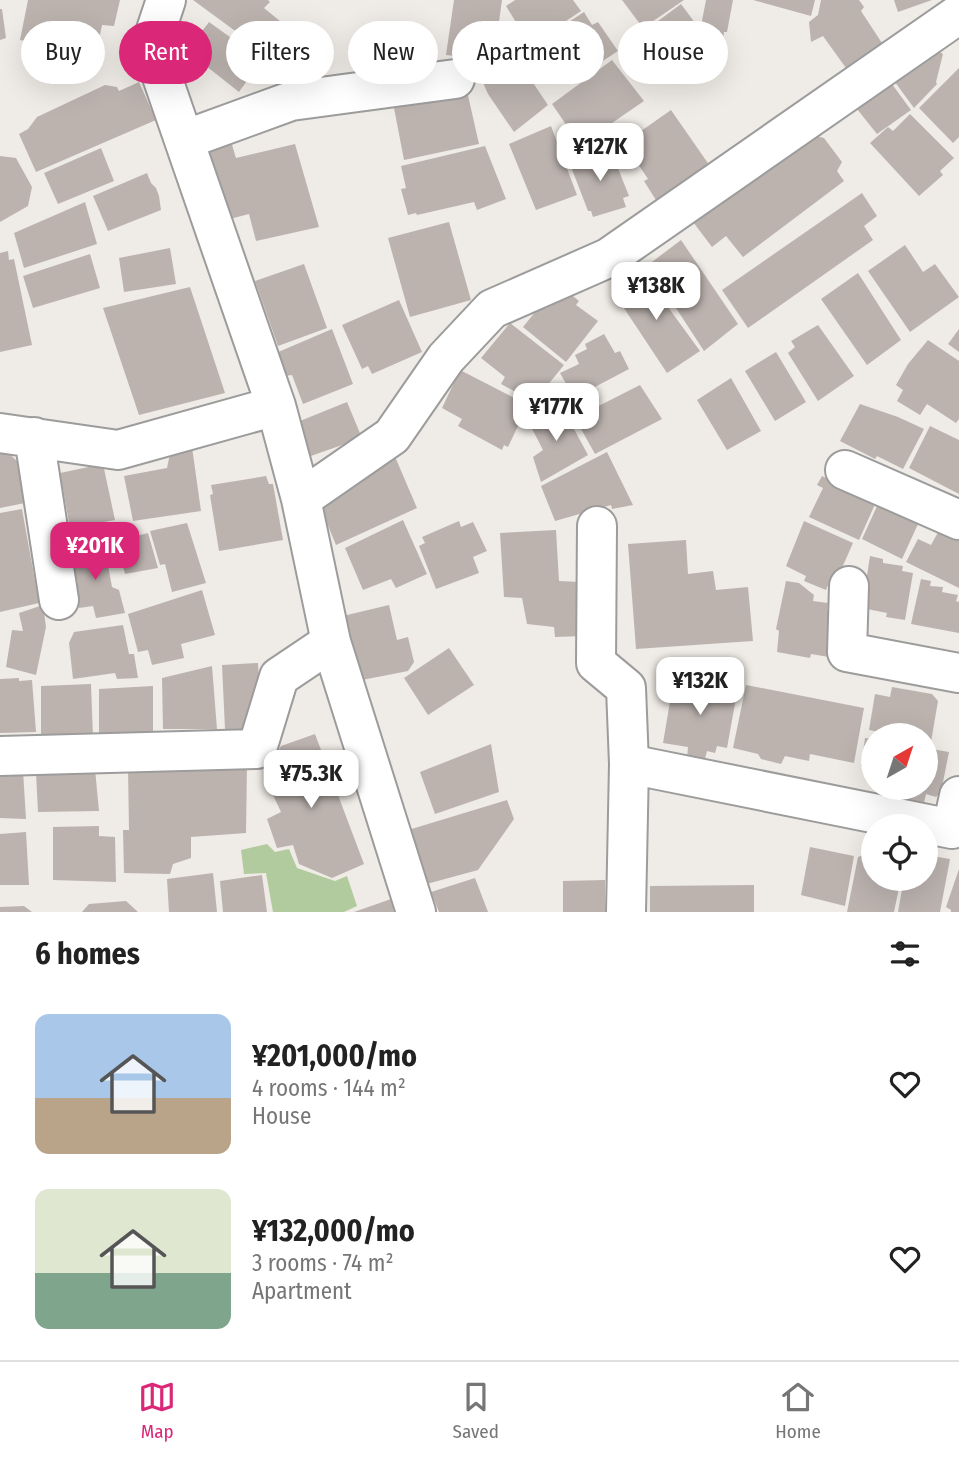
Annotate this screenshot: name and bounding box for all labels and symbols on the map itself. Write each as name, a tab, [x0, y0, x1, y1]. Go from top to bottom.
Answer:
pin: ¥127K	[551, 124, 649, 183]
pin: ¥138K	[607, 262, 705, 322]
pin: ¥177K	[507, 384, 605, 443]
pin: ¥201K	[46, 522, 144, 582]
pin: ¥132K	[651, 658, 749, 717]
north arrow	[861, 723, 938, 800]
pin: ¥75.3K	[254, 750, 368, 810]

